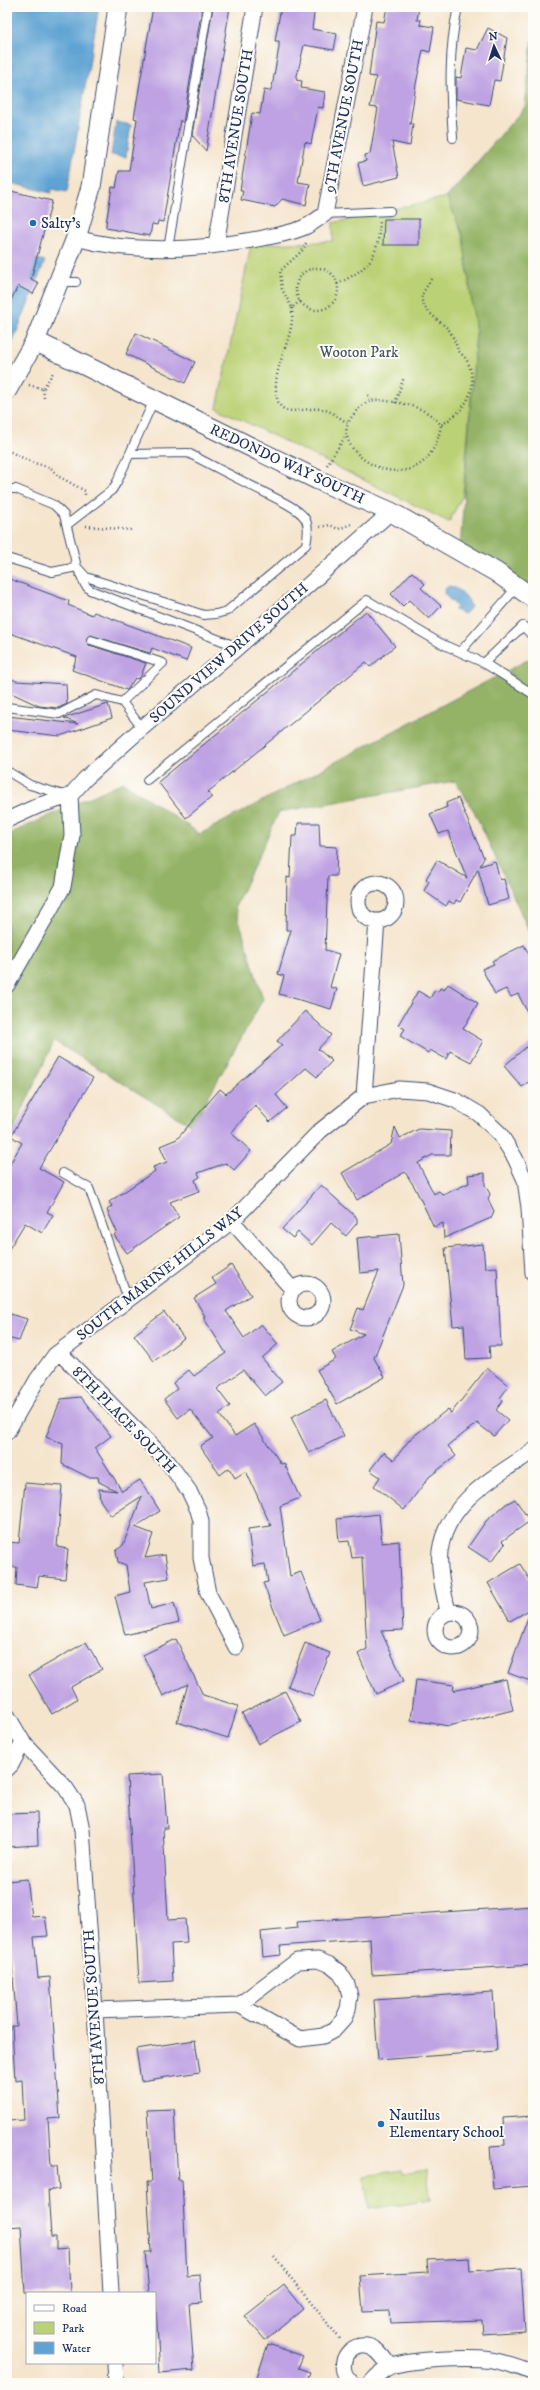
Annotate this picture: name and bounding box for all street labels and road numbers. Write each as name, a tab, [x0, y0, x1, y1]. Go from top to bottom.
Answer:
street label: 9TH AVENUE SOUTH	[320, 38, 368, 195]
street label: 8TH AVENUE SOUTH	[214, 48, 258, 204]
street label: REDONDO WAY SOUTH	[207, 420, 367, 508]
street label: SOUND VIEW DRIVE SOUTH	[146, 579, 312, 727]
street label: SOUTH MARINE HILLS WAY	[73, 1203, 248, 1345]
street label: 8TH PLACE SOUTH	[68, 1362, 180, 1478]
street label: 8TH AVENUE SOUTH	[79, 1929, 109, 2085]

